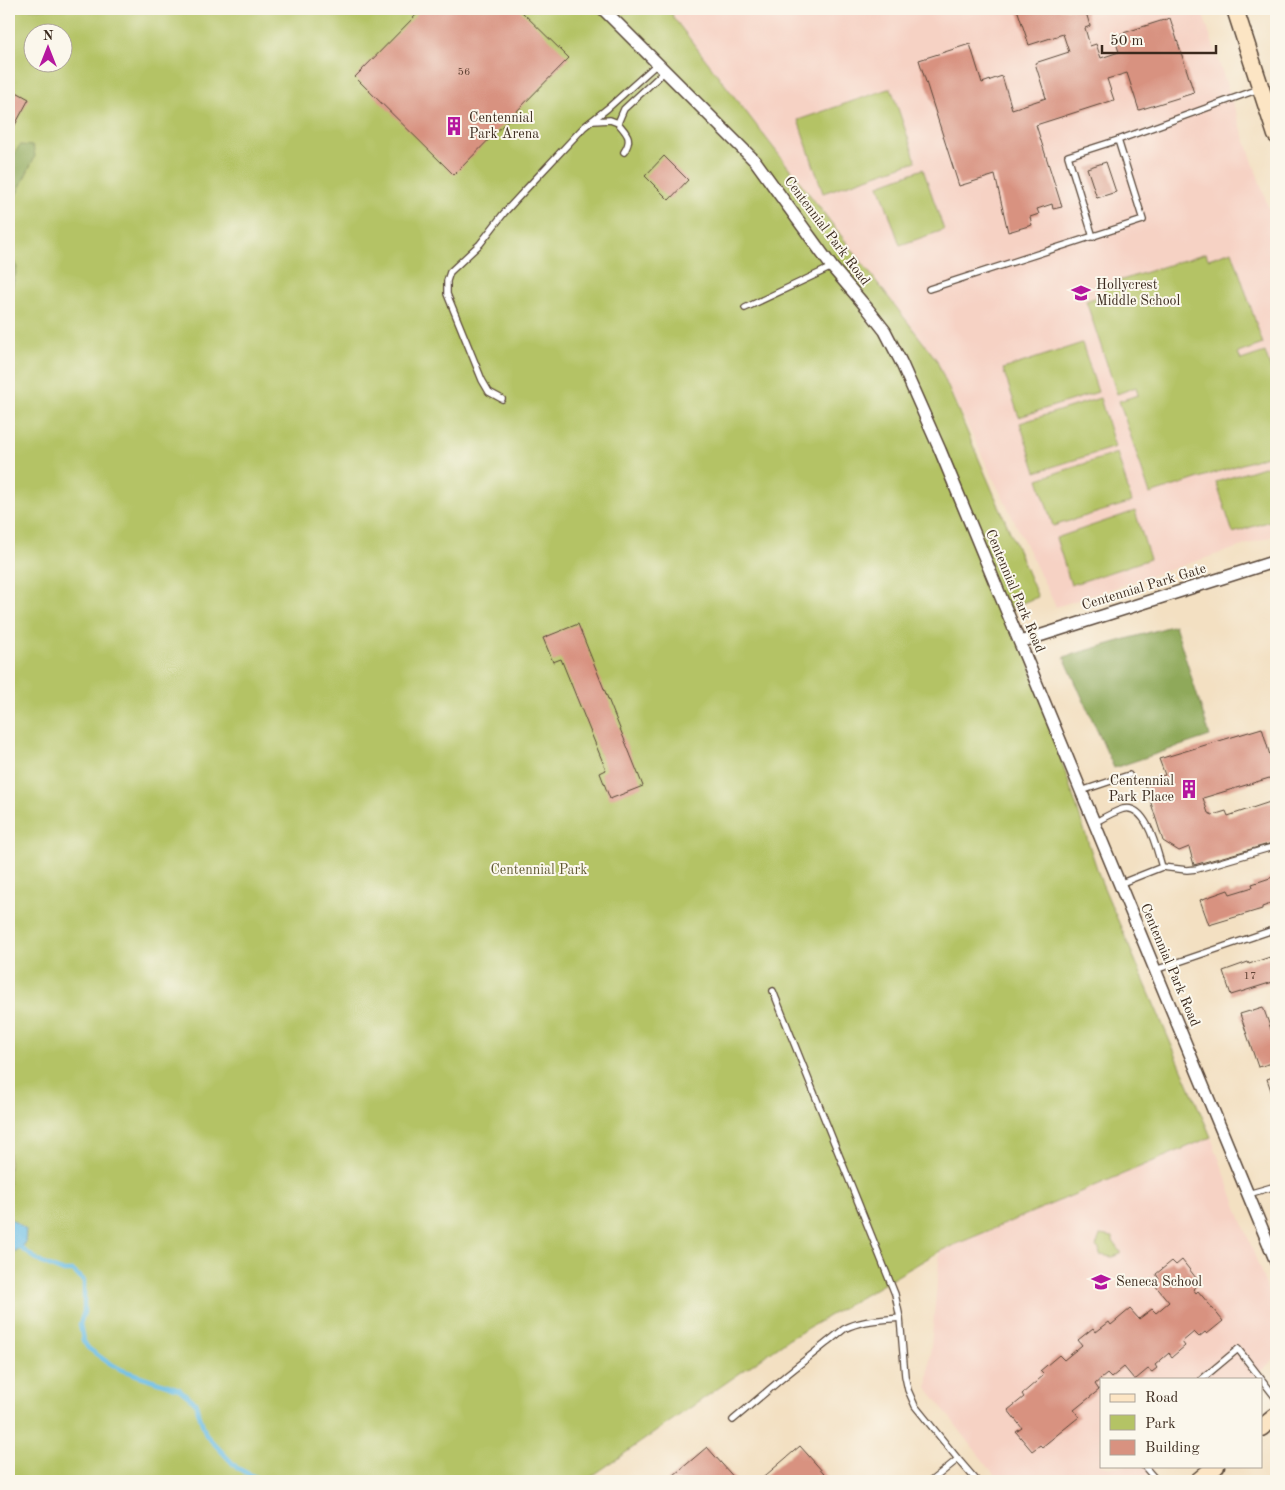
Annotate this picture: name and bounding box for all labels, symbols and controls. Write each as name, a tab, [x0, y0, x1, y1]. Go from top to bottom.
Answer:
north arrow	[22, 22, 72, 72]
scale bar	[1102, 22, 1216, 54]
text: N	[43, 29, 54, 43]
text: 50 m	[1110, 34, 1144, 49]
house number: 56	[458, 67, 470, 78]
place label: Centennial Park Arena	[469, 111, 539, 141]
building icon: Centennial Park Arena	[443, 115, 465, 137]
street label: Centennial Park Road	[782, 174, 872, 288]
place label: Hollycrest Middle School	[1096, 278, 1181, 308]
school or university icon: Hollycrest Middle School	[1070, 282, 1092, 304]
street label: Centennial Park Road	[983, 527, 1047, 655]
street label: Centennial Park Gate	[1080, 561, 1208, 613]
place label: Centennial Park Place	[1108, 774, 1174, 804]
building icon: Centennial Park Place	[1178, 778, 1200, 800]
park label: Centennial Park	[490, 863, 588, 877]
street label: Centennial Park Road	[1138, 901, 1202, 1029]
house number: 17	[1244, 971, 1256, 982]
school or university icon: Seneca School	[1090, 1271, 1112, 1293]
place label: Seneca School	[1116, 1275, 1202, 1289]
legend	[1100, 1378, 1262, 1468]
text: Road	[1145, 1391, 1179, 1406]
text: Park	[1145, 1417, 1176, 1432]
text: Building	[1145, 1441, 1200, 1456]

